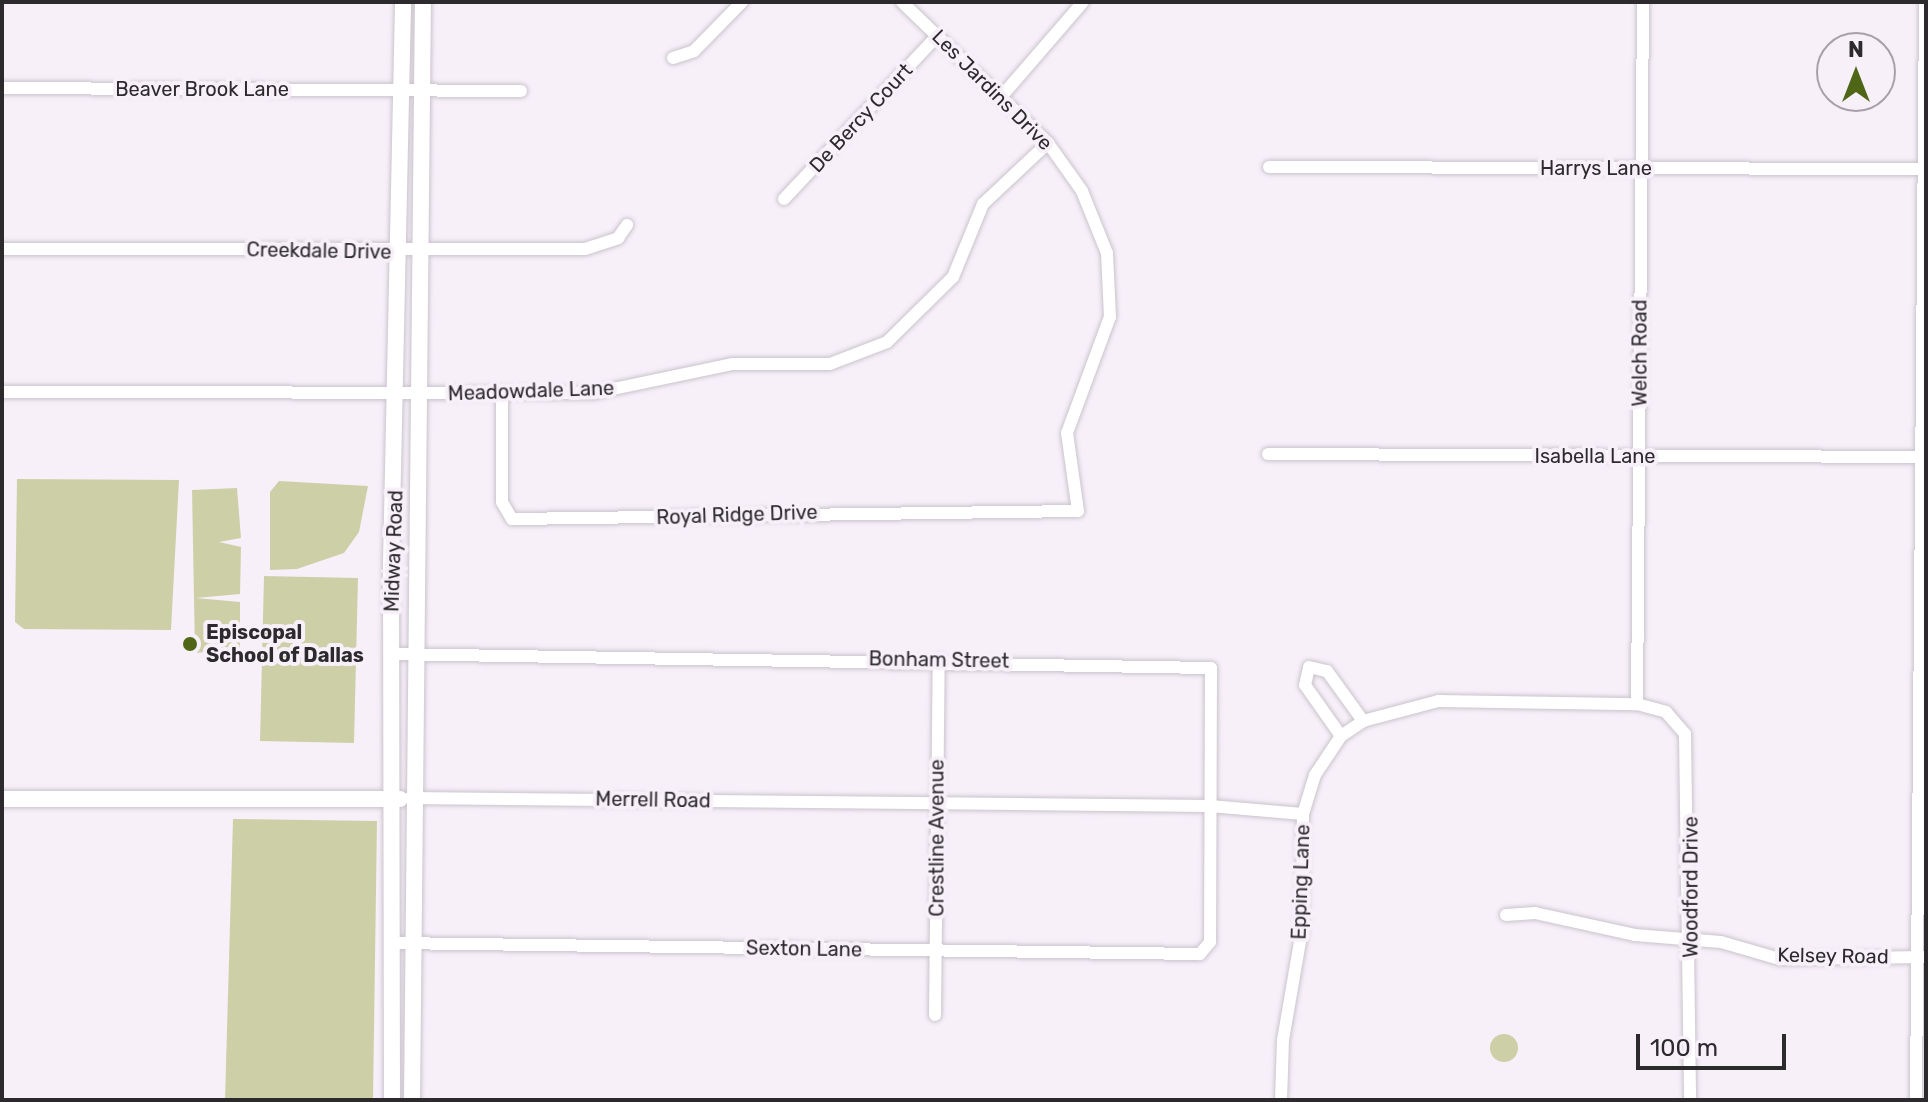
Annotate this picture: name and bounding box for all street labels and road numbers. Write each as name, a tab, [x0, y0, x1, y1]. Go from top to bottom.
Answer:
street label: Les Jardins Drive	[927, 25, 1057, 155]
street label: De Bercy Court	[804, 58, 918, 178]
street label: Beaver Brook Lane	[115, 77, 289, 101]
street label: Harrys Lane	[1540, 156, 1652, 180]
street label: Creekdale Drive	[246, 238, 392, 264]
street label: Welch Road	[1628, 299, 1652, 407]
street label: Meadowdale Lane	[447, 376, 615, 406]
street label: Isabella Lane	[1534, 444, 1656, 468]
street label: Midway Road	[380, 489, 408, 613]
street label: Royal Ridge Drive	[656, 500, 818, 530]
street label: Bonham Street	[868, 647, 1010, 673]
street label: Crestline Avenue	[925, 759, 949, 917]
street label: Merrell Road	[595, 787, 711, 813]
street label: Woodford Drive	[1679, 816, 1703, 958]
street label: Epping Lane	[1287, 824, 1315, 940]
street label: Sexton Lane	[746, 936, 862, 962]
street label: Kelsey Road	[1777, 943, 1889, 969]

